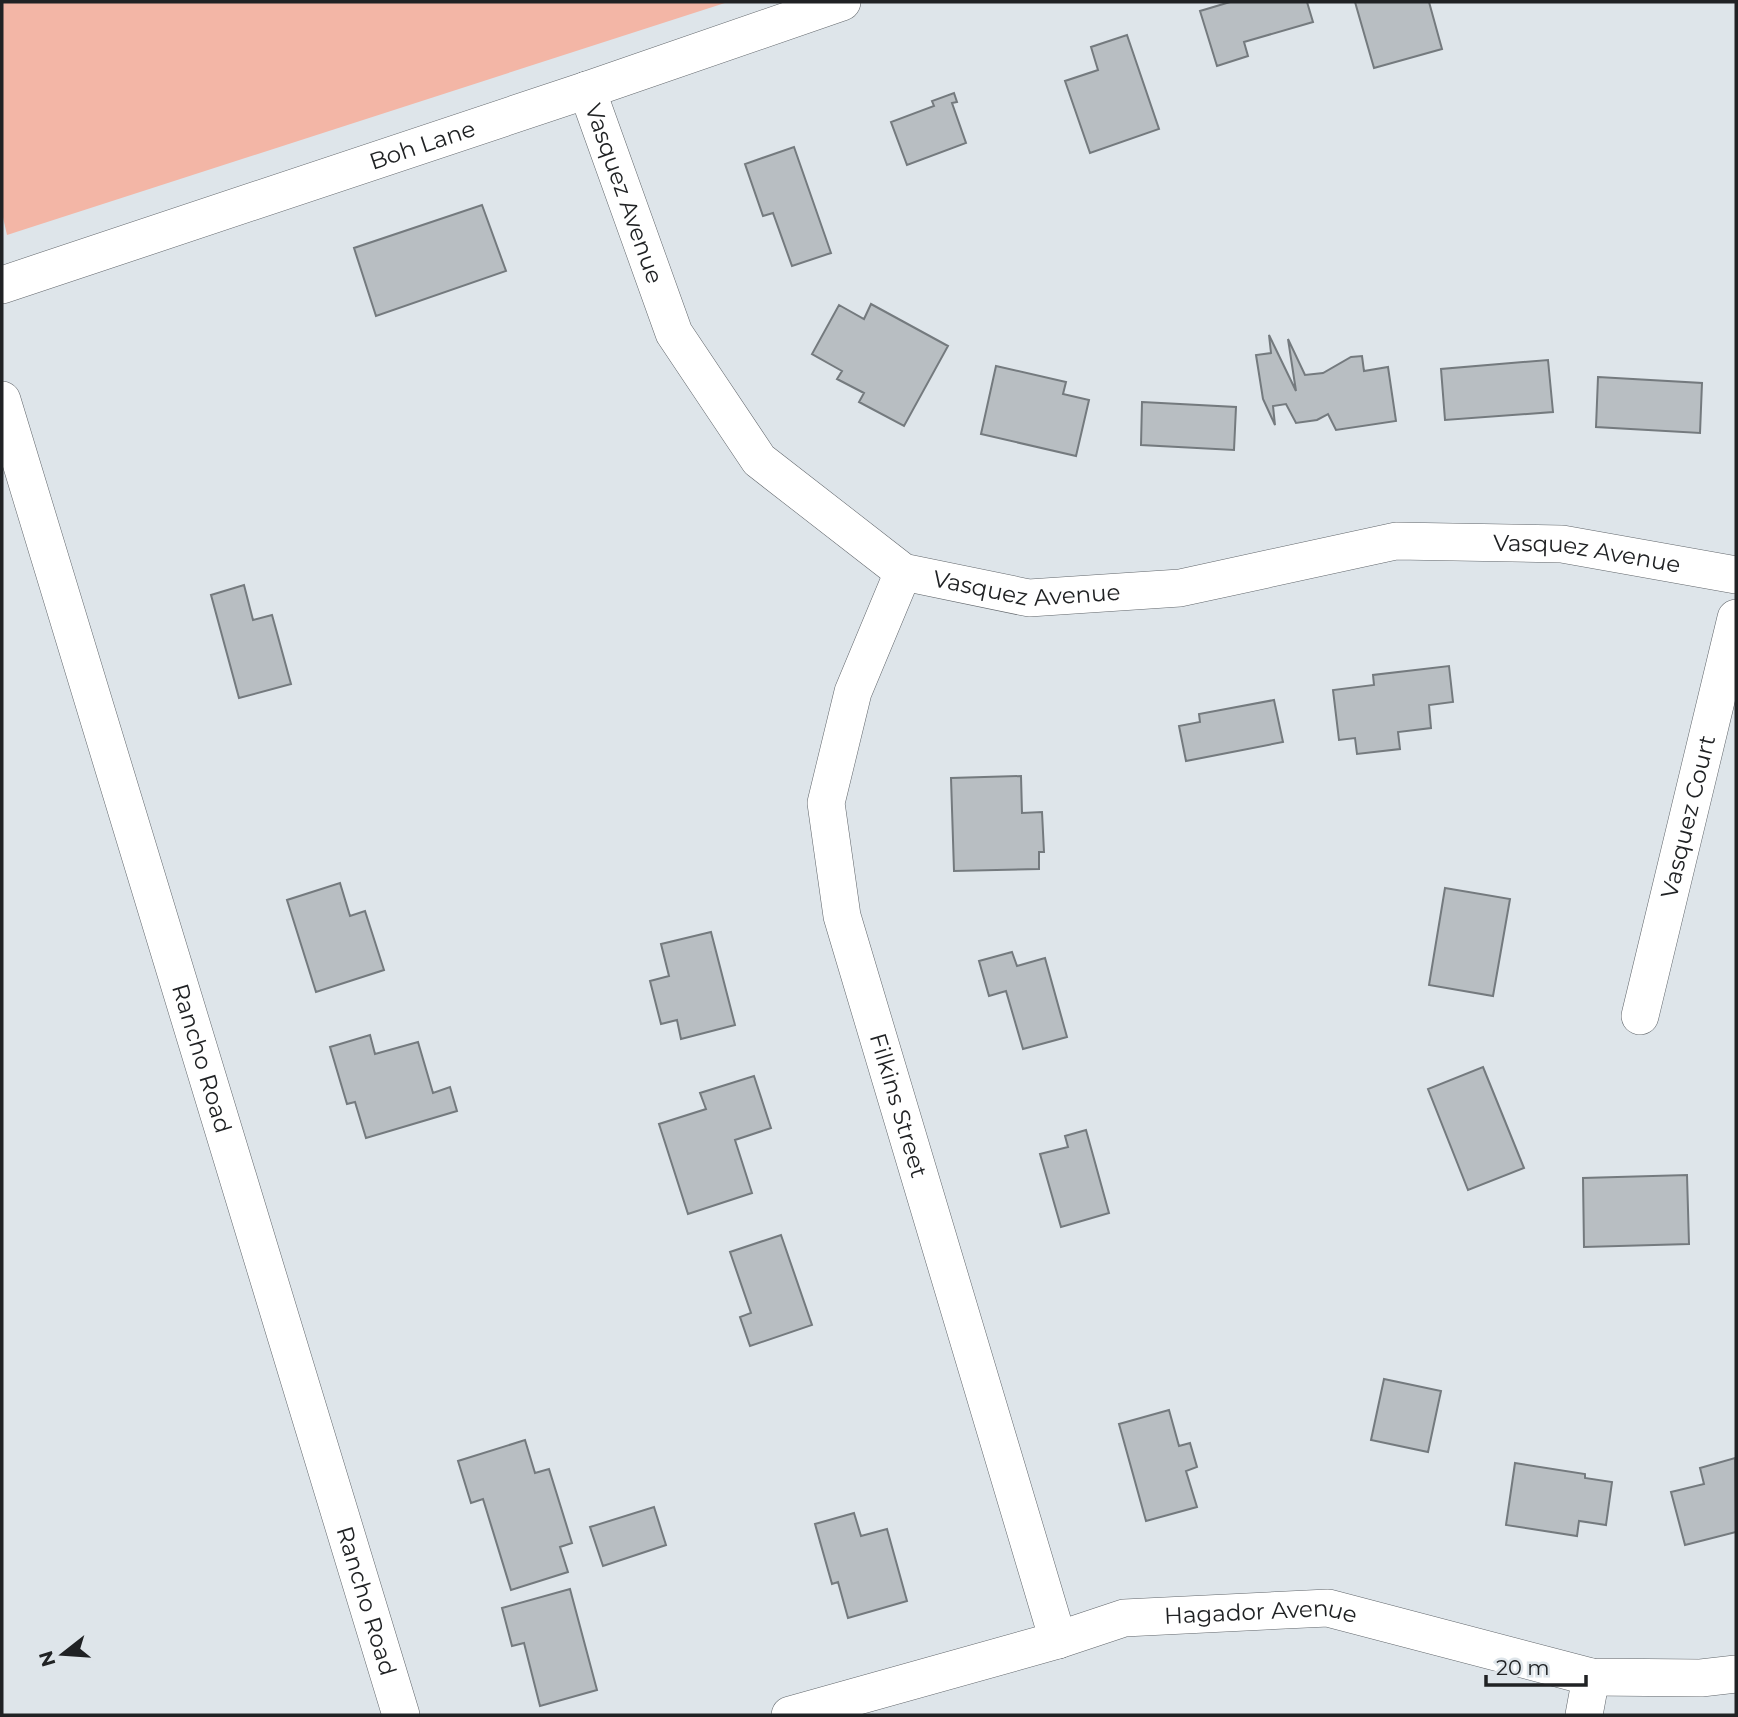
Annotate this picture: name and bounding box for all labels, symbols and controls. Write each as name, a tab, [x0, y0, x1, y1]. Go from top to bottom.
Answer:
street label: Vasquez Avenue	[579, 100, 669, 287]
street label: Boh Lane	[366, 114, 479, 176]
street label: Vasquez Avenue	[1493, 529, 1683, 579]
street label: Vasquez Avenue	[931, 565, 1121, 612]
street label: Vasquez Court	[1655, 732, 1721, 901]
street label: Rancho Road	[166, 980, 238, 1136]
street label: Filkins Street	[864, 1030, 933, 1181]
street label: Rancho Road	[331, 1523, 402, 1679]
street label: Hagador Avenue	[1164, 1594, 1360, 1630]
north arrow	[28, 1619, 98, 1689]
scale bar	[1486, 1644, 1586, 1688]
text: N	[34, 1648, 60, 1670]
text: 20 m	[1496, 1655, 1550, 1680]

